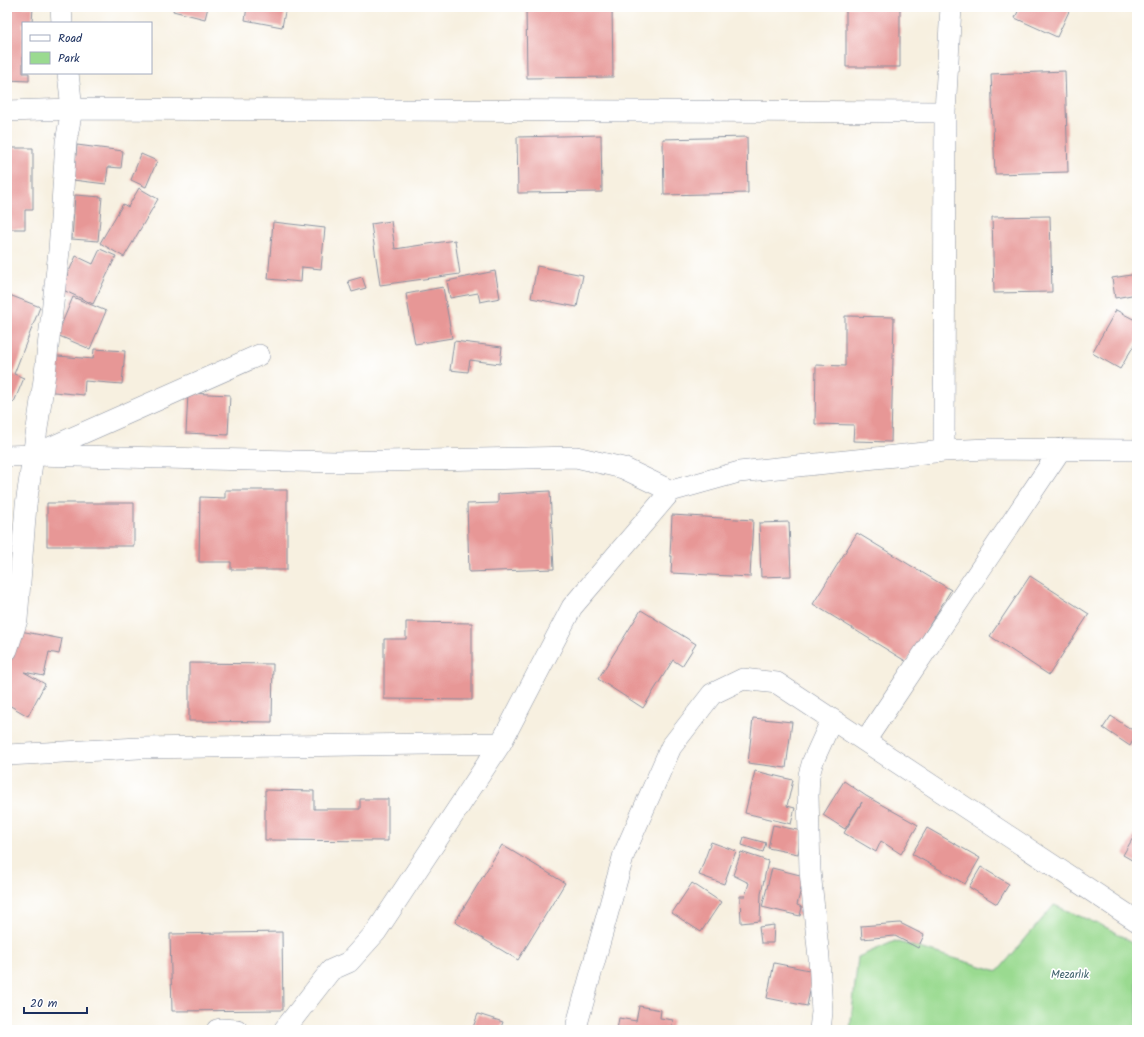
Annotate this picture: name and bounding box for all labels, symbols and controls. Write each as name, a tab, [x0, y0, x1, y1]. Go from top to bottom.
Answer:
legend	[22, 22, 152, 74]
text: Road	[58, 29, 83, 48]
text: Park	[58, 49, 80, 68]
park label: Mezarlık	[1051, 966, 1090, 984]
scale bar	[24, 989, 87, 1015]
text: 20 m	[30, 994, 58, 1013]

